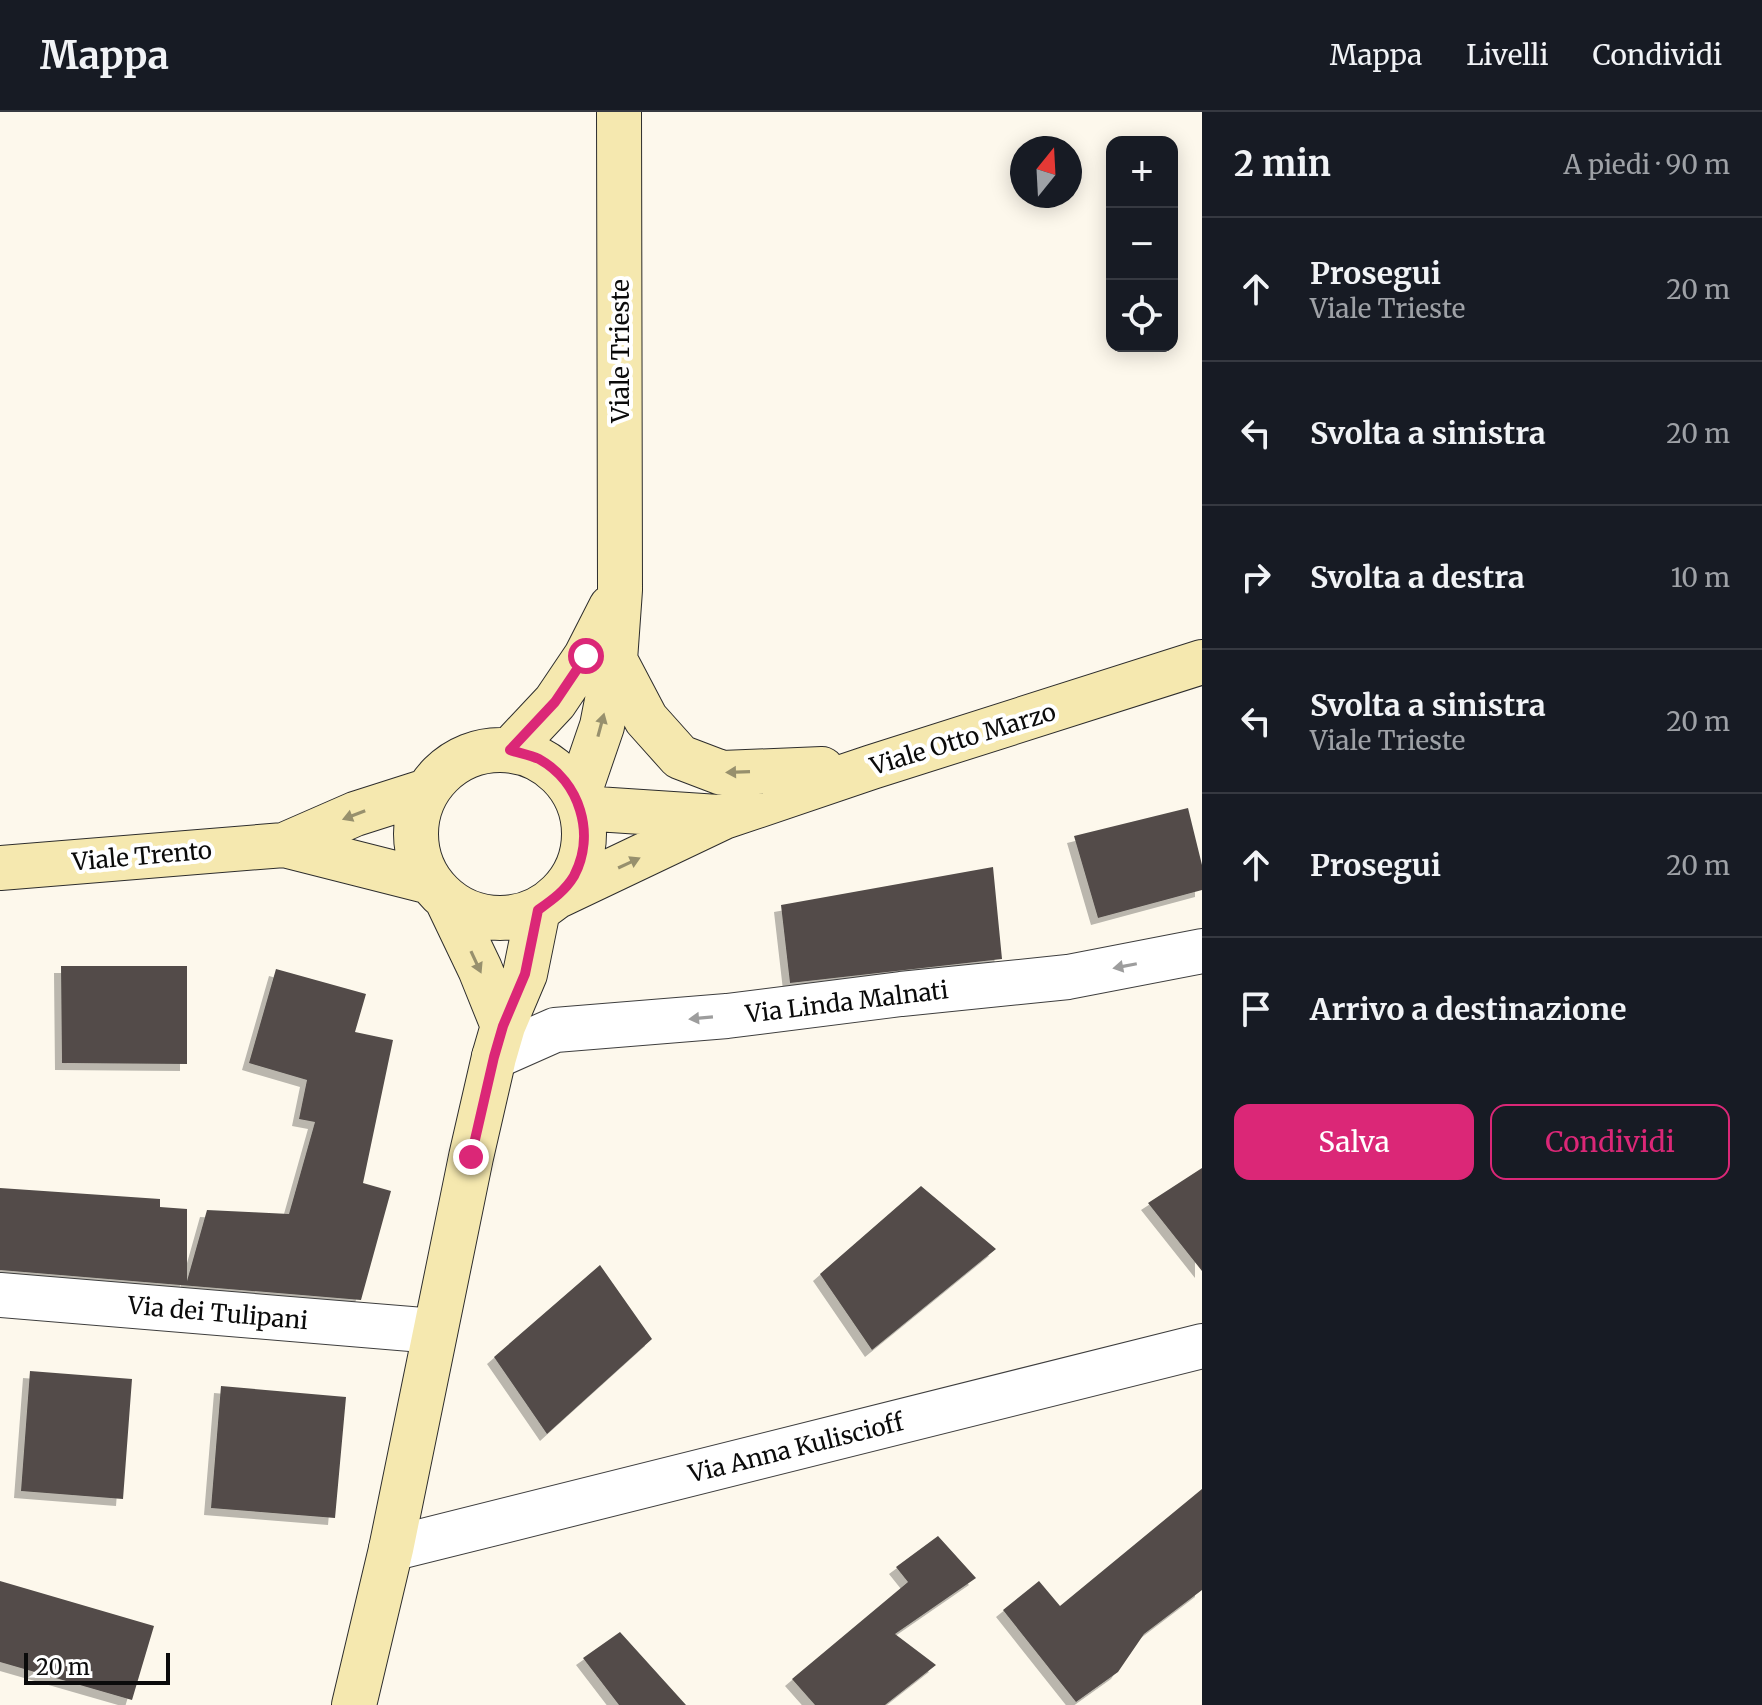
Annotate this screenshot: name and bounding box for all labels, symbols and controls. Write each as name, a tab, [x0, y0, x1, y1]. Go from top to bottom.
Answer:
text: Mappa	[40, 32, 169, 79]
text: Mappa	[1330, 37, 1422, 73]
text: Livelli	[1466, 37, 1549, 73]
text: Condividi	[1593, 37, 1722, 73]
north arrow	[1010, 136, 1082, 208]
map controls	[1106, 136, 1178, 352]
button: +	[1106, 136, 1178, 208]
text: 2 min	[1234, 143, 1331, 185]
text: A piedi · 90 m	[1563, 148, 1730, 181]
button: −	[1106, 208, 1178, 280]
text: Prosegui	[1310, 254, 1441, 292]
icon: ahead	[1234, 267, 1278, 311]
text: 20 m	[1666, 273, 1730, 306]
street label: Viale Trieste	[605, 279, 636, 424]
button: locate	[1106, 280, 1178, 352]
text: Viale Trieste	[1310, 292, 1465, 325]
icon: left	[1234, 411, 1278, 455]
text: Svolta a sinistra	[1310, 414, 1546, 452]
text: 20 m	[1666, 417, 1730, 450]
icon: right	[1234, 555, 1278, 599]
text: Svolta a destra	[1310, 558, 1525, 596]
text: 10 m	[1671, 561, 1730, 594]
route start	[568, 638, 604, 674]
text: Svolta a sinistra	[1310, 686, 1546, 724]
street label: Viale Otto Marzo	[866, 696, 1060, 782]
icon: left	[1234, 699, 1278, 743]
text: 20 m	[1666, 705, 1730, 738]
one-way arrow	[596, 713, 608, 738]
text: Viale Trieste	[1310, 724, 1465, 757]
one-way arrow	[725, 766, 750, 779]
one-way arrow	[342, 809, 366, 822]
street label: Viale Trento	[70, 834, 213, 878]
icon: ahead	[1234, 843, 1278, 887]
text: Prosegui	[1310, 846, 1441, 884]
text: 20 m	[1666, 849, 1730, 882]
one-way arrow	[617, 856, 641, 870]
one-way arrow	[470, 951, 483, 974]
one-way arrow	[1113, 960, 1138, 973]
street label: Via Linda Malnati	[743, 974, 950, 1030]
icon: arrive	[1234, 987, 1278, 1031]
text: Arrivo a destinazione	[1310, 990, 1627, 1028]
one-way arrow	[688, 1012, 713, 1025]
button: Salva	[1234, 1104, 1474, 1180]
button: Condividi	[1490, 1104, 1730, 1180]
route end	[453, 1139, 489, 1175]
street label: Via dei Tulipani	[126, 1290, 310, 1336]
street label: Via Anna Kuliscioff	[685, 1406, 907, 1490]
scale bar	[24, 1649, 170, 1685]
text: 20 m	[36, 1653, 90, 1681]

